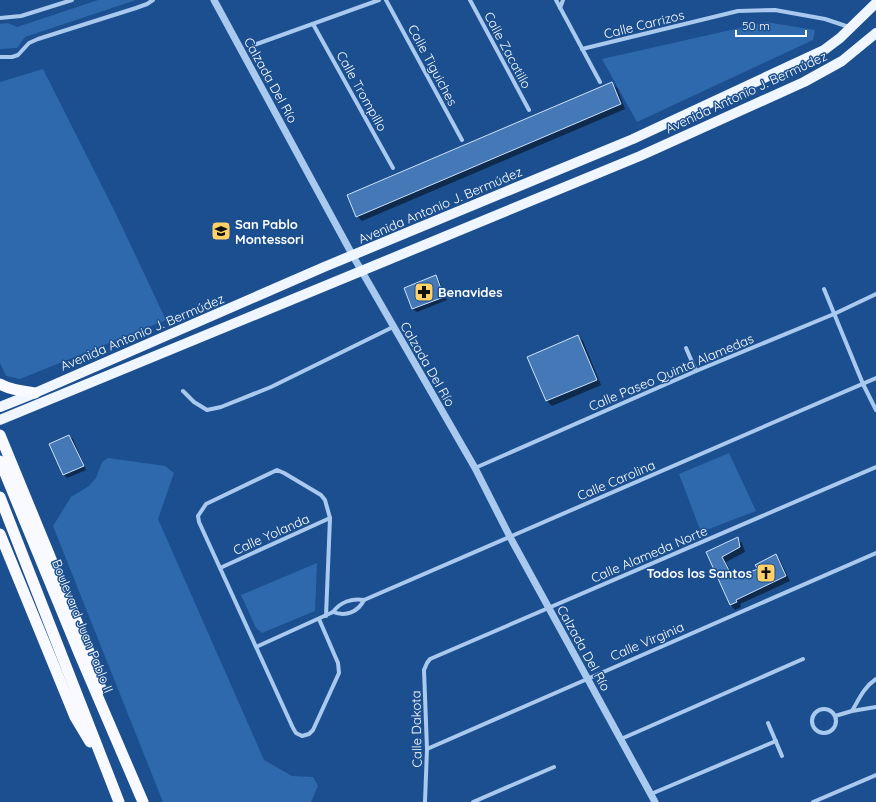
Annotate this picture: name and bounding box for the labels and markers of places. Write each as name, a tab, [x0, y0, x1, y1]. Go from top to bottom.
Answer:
place label: San Pablo Montessori	[235, 216, 304, 247]
school or university icon: San Pablo Montessori	[210, 220, 232, 242]
pharmacy icon: Benavides	[413, 281, 435, 303]
place label: Benavides	[438, 284, 502, 300]
church icon: Todos los Santos	[755, 562, 777, 584]
place label: Todos los Santos	[646, 565, 752, 581]

